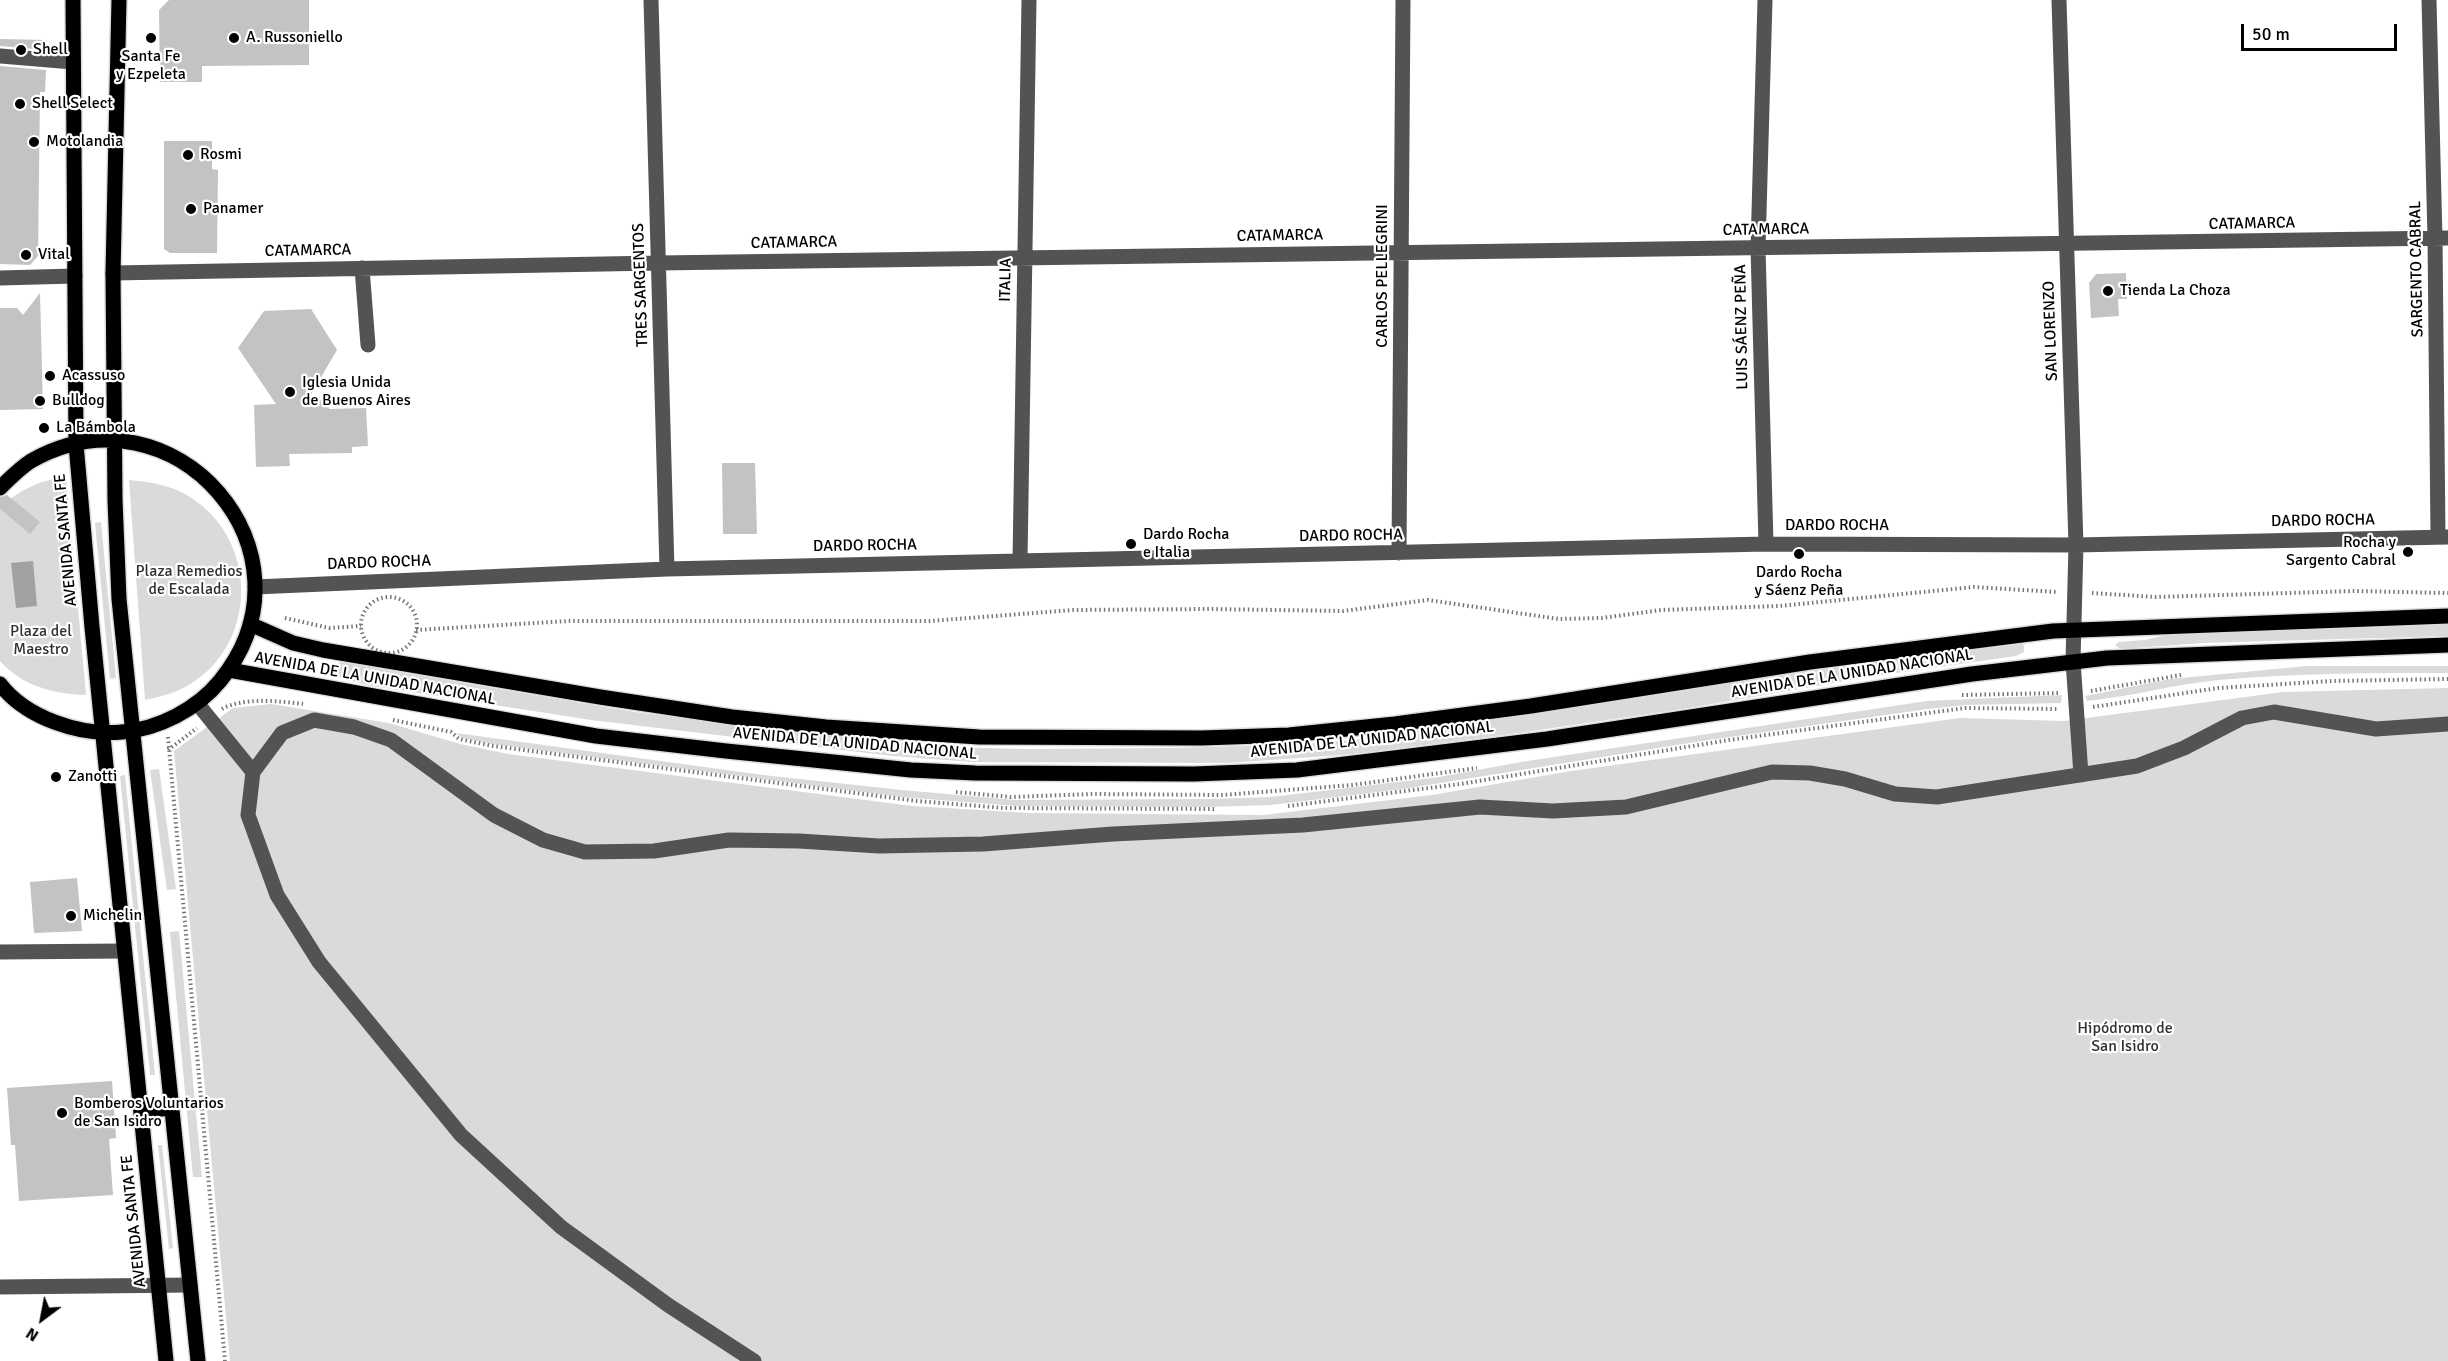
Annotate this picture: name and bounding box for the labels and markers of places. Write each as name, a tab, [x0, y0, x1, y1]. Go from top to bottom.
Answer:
place label: A. Russoniello	[246, 28, 343, 48]
marker: Santa Fe y Ezpeleta	[144, 31, 158, 45]
marker: A. Russoniello	[227, 31, 241, 45]
place label: Shell	[33, 40, 68, 60]
marker: Shell	[14, 43, 28, 57]
place label: Santa Fe y Ezpeleta	[116, 47, 186, 85]
place label: Shell Select	[32, 94, 113, 114]
marker: Shell Select	[13, 97, 27, 111]
place label: Motolandia	[46, 132, 123, 152]
marker: Motolandia	[27, 135, 41, 149]
place label: Rosmi	[200, 145, 242, 165]
marker: Rosmi	[181, 148, 195, 162]
place label: Panamer	[203, 199, 263, 219]
marker: Panamer	[184, 202, 198, 216]
place label: Vital	[38, 245, 70, 265]
marker: Vital	[19, 248, 33, 262]
place label: Tienda La Choza	[2120, 281, 2231, 301]
marker: Tienda La Choza	[2101, 284, 2115, 298]
place label: Acassuso	[62, 366, 125, 386]
marker: Acassuso	[43, 369, 57, 383]
place label: Iglesia Unida de Buenos Aires	[302, 373, 411, 411]
marker: Iglesia Unida de Buenos Aires	[283, 385, 297, 399]
place label: Bulldog	[52, 391, 105, 411]
marker: Bulldog	[33, 394, 47, 408]
place label: La Bámbola	[56, 418, 136, 438]
marker: La Bámbola	[37, 421, 51, 435]
place label: Dardo Rocha e Italia	[1143, 525, 1229, 563]
place label: Rocha y Sargento Cabral	[2286, 533, 2396, 571]
marker: Dardo Rocha e Italia	[1124, 537, 1138, 551]
marker: Rocha y Sargento Cabral	[2401, 545, 2415, 559]
marker: Dardo Rocha y Sáenz Peña	[1792, 547, 1806, 561]
place label: Dardo Rocha y Sáenz Peña	[1755, 563, 1843, 601]
place label: Zanotti	[68, 767, 117, 787]
marker: Zanotti	[49, 770, 63, 784]
place label: Michelin	[83, 906, 142, 926]
marker: Michelin	[64, 909, 78, 923]
place label: Bomberos Voluntarios de San Isidro	[74, 1094, 224, 1132]
marker: Bomberos Voluntarios de San Isidro	[55, 1106, 69, 1120]

